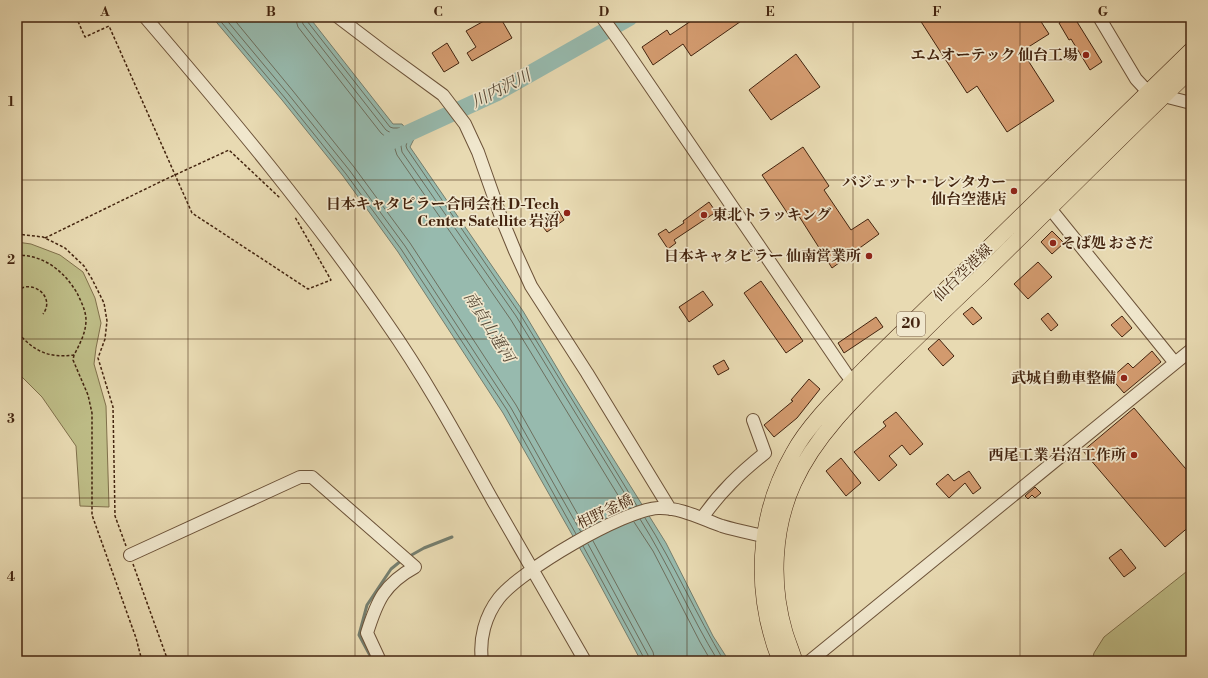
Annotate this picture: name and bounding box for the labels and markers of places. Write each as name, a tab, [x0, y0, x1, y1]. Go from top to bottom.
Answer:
place label: エムオーテック 仙台工場	[911, 46, 1078, 65]
marker: エムオーテック 仙台工場	[1081, 50, 1091, 60]
place label: バジェット・レンタカー 仙台空港店	[842, 173, 1006, 209]
marker: バジェット・レンタカー 仙台空港店	[1009, 186, 1019, 196]
place label: 日本キャタピラー合同会社 D-Tech Center Satellite 岩沼	[326, 195, 560, 231]
place label: 東北トラッキング	[712, 206, 831, 225]
marker: 日本キャタピラー合同会社 D-Tech Center Satellite 岩沼	[562, 208, 572, 218]
marker: 東北トラッキング	[699, 210, 709, 220]
place label: そば処 おさだ	[1061, 234, 1153, 253]
marker: そば処 おさだ	[1048, 238, 1058, 248]
place label: 日本キャタピラー 仙南営業所	[664, 247, 861, 266]
marker: 日本キャタピラー 仙南営業所	[864, 251, 874, 261]
place label: 武城自動車整備	[1011, 369, 1116, 388]
marker: 武城自動車整備	[1119, 373, 1129, 383]
place label: 西尾工業 岩沼工作所	[989, 446, 1126, 465]
marker: 西尾工業 岩沼工作所	[1129, 450, 1139, 460]

